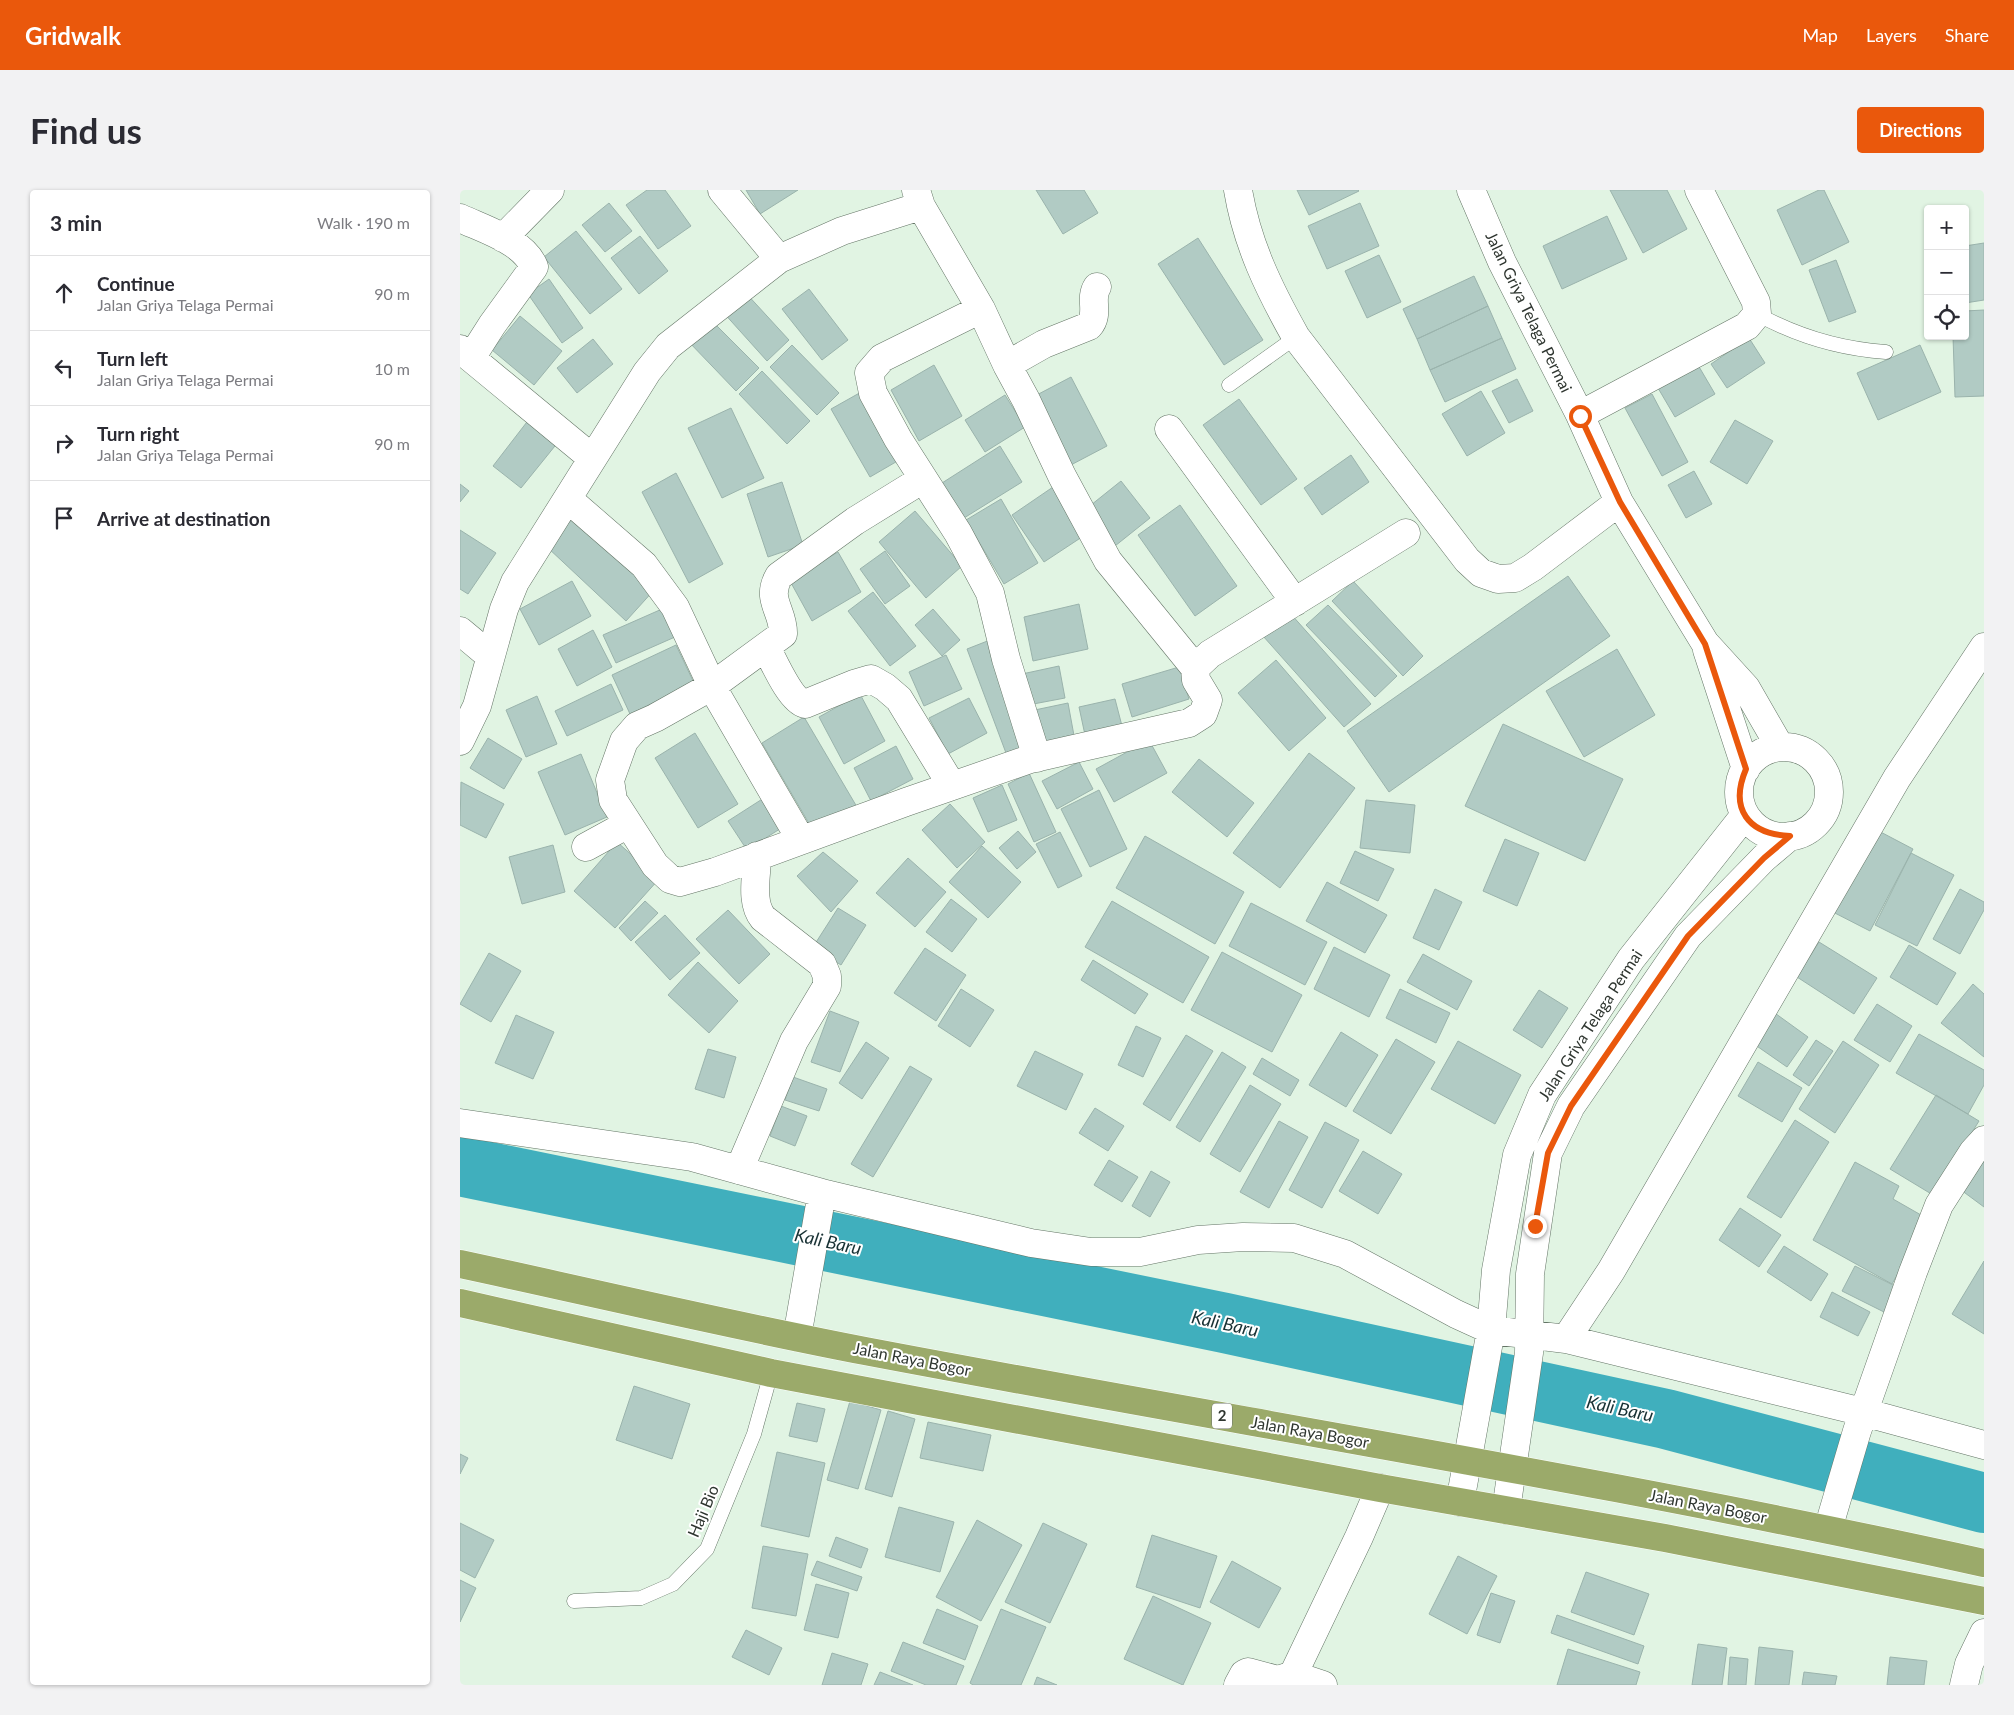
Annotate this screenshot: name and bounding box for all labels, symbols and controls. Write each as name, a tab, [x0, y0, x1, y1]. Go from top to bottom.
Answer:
text: Gridwalk	[25, 21, 121, 50]
text: Map	[1802, 24, 1838, 46]
text: Layers	[1866, 24, 1917, 46]
text: Share	[1945, 24, 1989, 46]
button: Directions	[1857, 107, 1984, 153]
text: Find us	[30, 109, 142, 151]
map controls	[1924, 205, 1969, 340]
button: +	[1924, 205, 1969, 250]
text: 3 min	[50, 210, 102, 235]
text: Walk · 190 m	[317, 213, 410, 232]
street label: Jalan Griya Telaga Permai	[1482, 228, 1577, 395]
button: −	[1924, 250, 1969, 295]
text: Continue	[97, 272, 175, 295]
icon: ahead	[50, 279, 78, 307]
text: 90 m	[374, 284, 410, 303]
text: Jalan Griya Telaga Permai	[97, 295, 273, 314]
button: locate	[1924, 295, 1969, 340]
text: Turn left	[97, 347, 168, 370]
icon: left	[50, 354, 78, 382]
text: 10 m	[374, 359, 410, 378]
text: Jalan Griya Telaga Permai	[97, 370, 273, 389]
route start	[1569, 405, 1592, 428]
text: Turn right	[97, 422, 179, 445]
icon: right	[50, 429, 78, 457]
text: 90 m	[374, 434, 410, 453]
text: Jalan Griya Telaga Permai	[97, 445, 273, 464]
icon: arrive	[50, 504, 78, 532]
text: Arrive at destination	[97, 507, 270, 530]
street label: Jalan Griya Telaga Permai	[1534, 946, 1646, 1104]
route end	[1524, 1215, 1547, 1238]
water label: Kali Baru	[793, 1223, 864, 1259]
water label: Kali Baru	[1190, 1305, 1261, 1341]
street label: Jalan Raya Bogor	[852, 1338, 973, 1379]
water label: Kali Baru	[1585, 1390, 1656, 1426]
road number: 2	[1212, 1404, 1232, 1428]
street label: Jalan Raya Bogor	[1250, 1412, 1371, 1451]
street label: Haji Bio	[683, 1482, 722, 1540]
street label: Jalan Raya Bogor	[1648, 1485, 1769, 1526]

